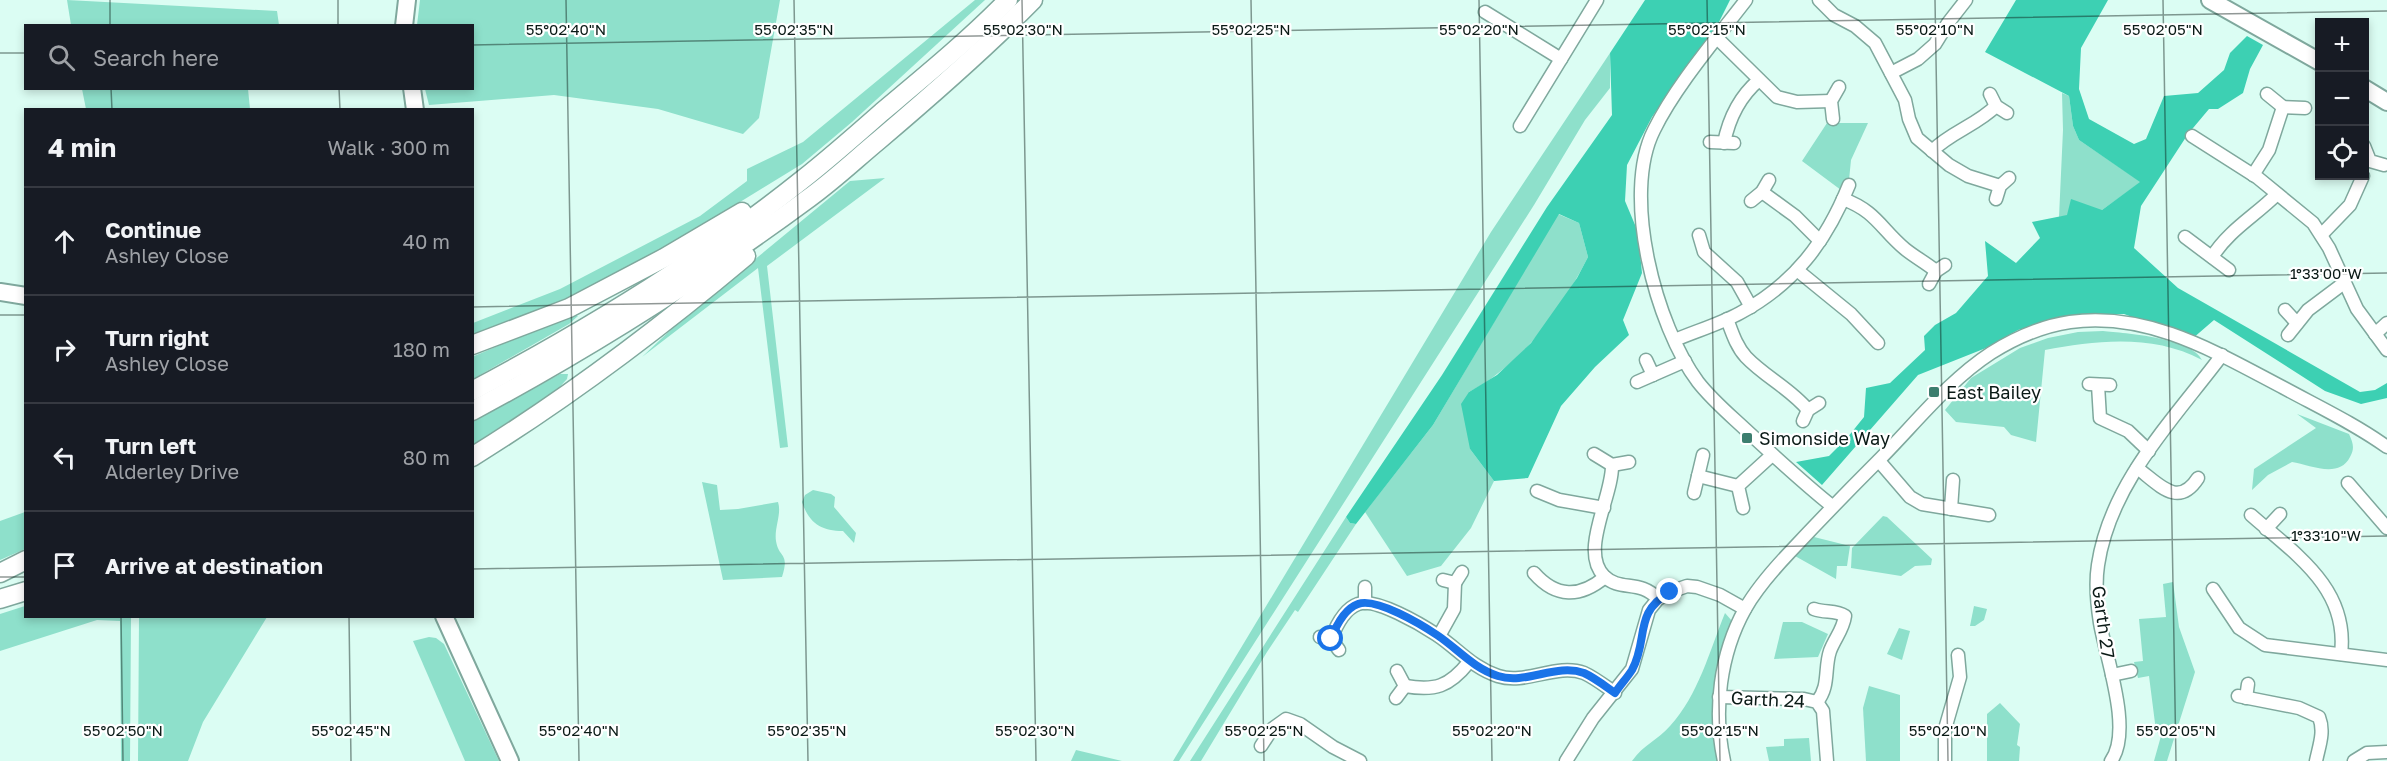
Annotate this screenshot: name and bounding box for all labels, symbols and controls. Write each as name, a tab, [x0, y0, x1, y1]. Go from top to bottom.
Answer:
map controls	[2315, 18, 2369, 180]
button: +	[2315, 18, 2369, 72]
text: 55°02'40"N	[526, 20, 606, 38]
text: 55°02'35"N	[754, 20, 834, 38]
text: 55°02'30"N	[983, 20, 1063, 38]
text: 55°02'25"N	[1211, 20, 1291, 38]
text: 55°02'20"N	[1439, 20, 1519, 38]
text: 55°02'15"N	[1668, 20, 1746, 38]
text: 55°02'10"N	[1896, 20, 1974, 38]
text: 55°02'05"N	[2123, 20, 2203, 38]
search box	[24, 24, 474, 90]
icon: search	[45, 41, 78, 74]
text: Search here	[93, 44, 219, 71]
button: −	[2315, 72, 2369, 126]
button: locate	[2315, 126, 2369, 180]
text: 4 min	[48, 132, 116, 163]
text: Walk · 300 m	[327, 135, 450, 159]
text: Continue	[105, 216, 201, 243]
icon: ahead	[48, 225, 81, 258]
text: 40 m	[403, 229, 450, 253]
text: Ashley Close	[105, 243, 229, 267]
text: 1°33'00"W	[2290, 264, 2362, 282]
text: Turn right	[105, 324, 209, 351]
icon: right	[48, 333, 81, 366]
text: 180 m	[393, 337, 450, 361]
text: Ashley Close	[105, 351, 229, 375]
place label: East Bailey	[1946, 381, 2041, 403]
marker: East Bailey	[1927, 385, 1941, 399]
place label: Simonside Way	[1759, 427, 1890, 449]
marker: Simonside Way	[1740, 431, 1754, 445]
text: Turn left	[105, 432, 196, 459]
icon: left	[48, 441, 81, 474]
text: 80 m	[403, 445, 450, 469]
text: Alderley Drive	[105, 459, 239, 483]
text: 1°33'10"W	[2291, 526, 2361, 544]
icon: arrive	[48, 549, 81, 582]
text: Arrive at destination	[105, 552, 323, 579]
route end	[1656, 578, 1682, 604]
street label: Garth 27	[2088, 584, 2120, 660]
route start	[1317, 625, 1343, 651]
street label: Garth 24	[1730, 686, 1806, 712]
text: 55°02'50"N	[83, 721, 163, 739]
text: 55°02'45"N	[311, 721, 391, 739]
text: 55°02'40"N	[539, 721, 619, 739]
text: 55°02'35"N	[767, 721, 847, 739]
text: 55°02'30"N	[995, 721, 1075, 739]
text: 55°02'25"N	[1224, 721, 1304, 739]
text: 55°02'20"N	[1452, 721, 1532, 739]
text: 55°02'15"N	[1681, 721, 1759, 739]
text: 55°02'10"N	[1909, 721, 1987, 739]
text: 55°02'05"N	[2136, 721, 2216, 739]

